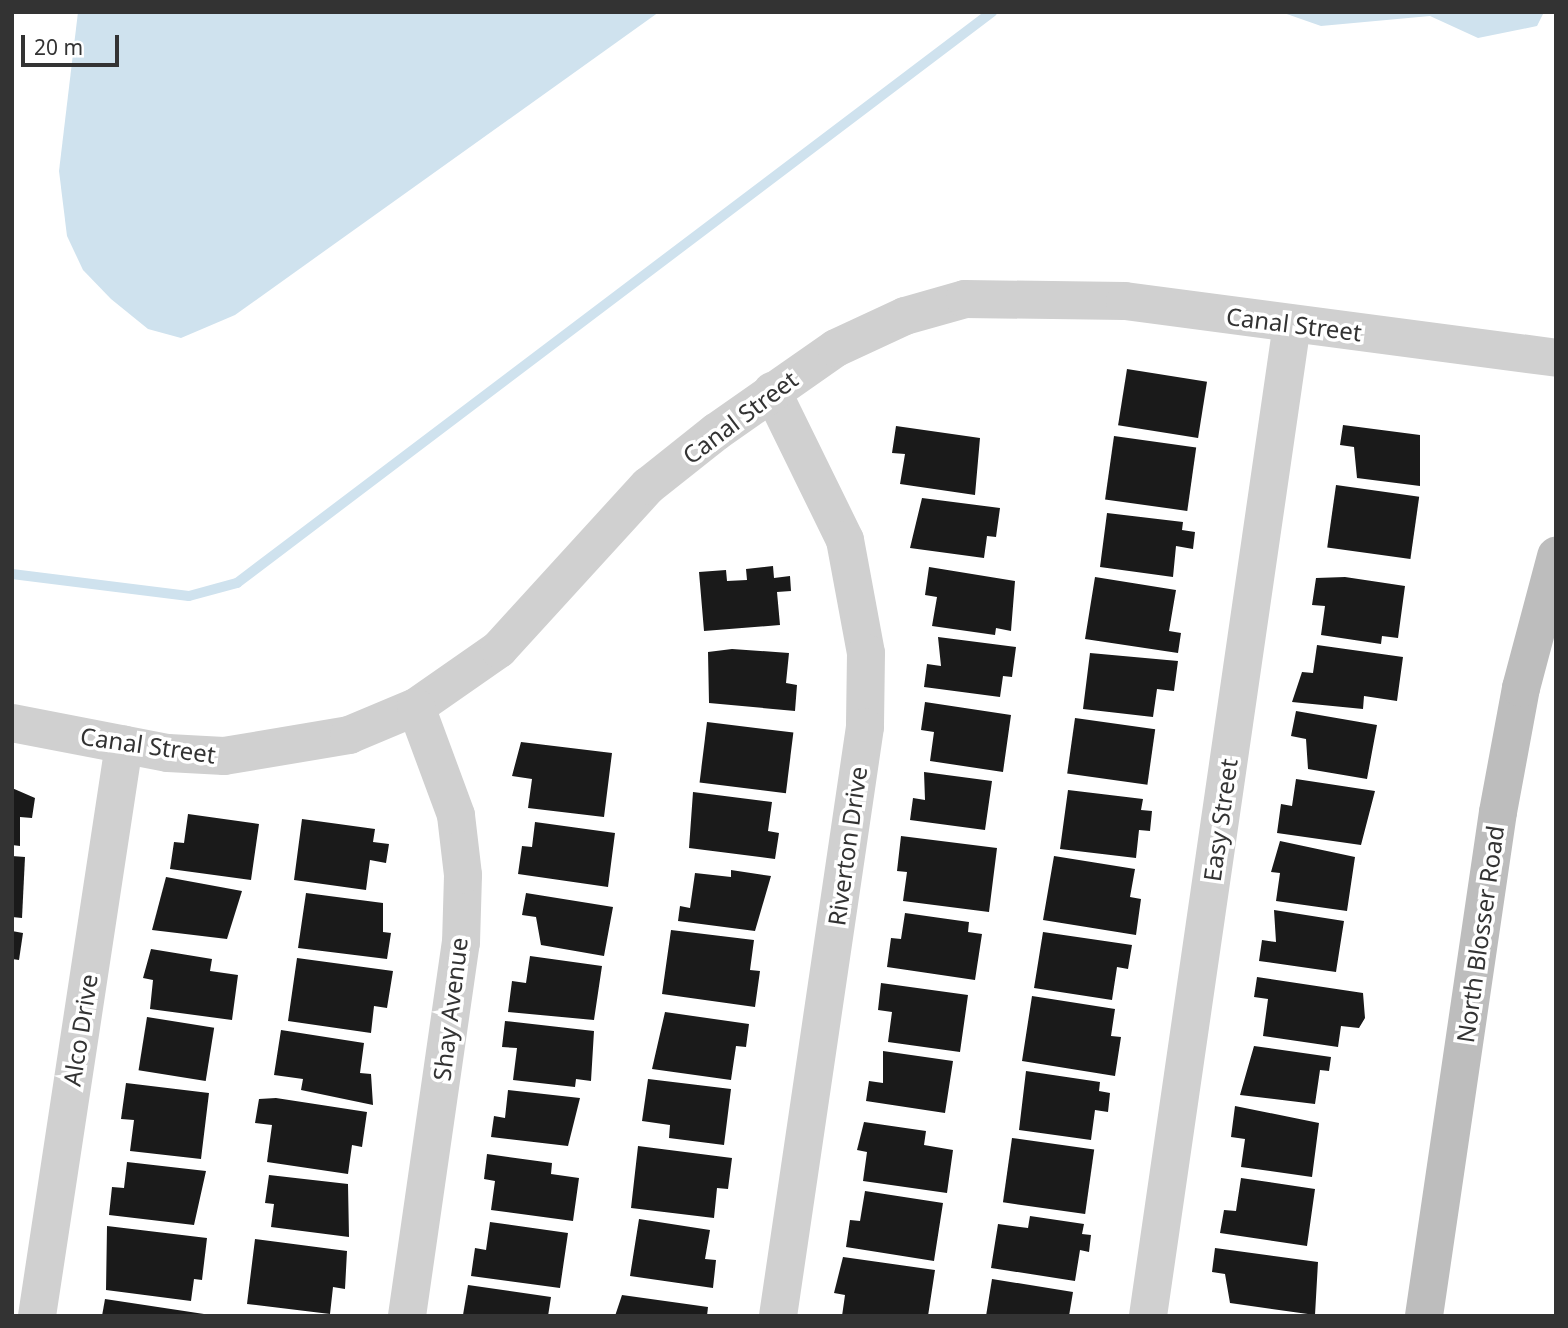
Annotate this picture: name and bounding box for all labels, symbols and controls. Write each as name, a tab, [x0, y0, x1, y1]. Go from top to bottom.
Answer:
scale bar	[24, 21, 122, 65]
text: 20 m	[34, 33, 83, 61]
street label: Canal Street	[1225, 301, 1363, 347]
street label: Canal Street	[677, 364, 803, 470]
street label: Canal Street	[78, 721, 218, 769]
street label: Easy Street	[1197, 757, 1243, 883]
street label: Riverton Drive	[822, 765, 872, 927]
street label: North Blosser Road	[1450, 824, 1510, 1044]
street label: Shay Avenue	[427, 936, 473, 1082]
street label: Alco Drive	[57, 972, 103, 1088]

